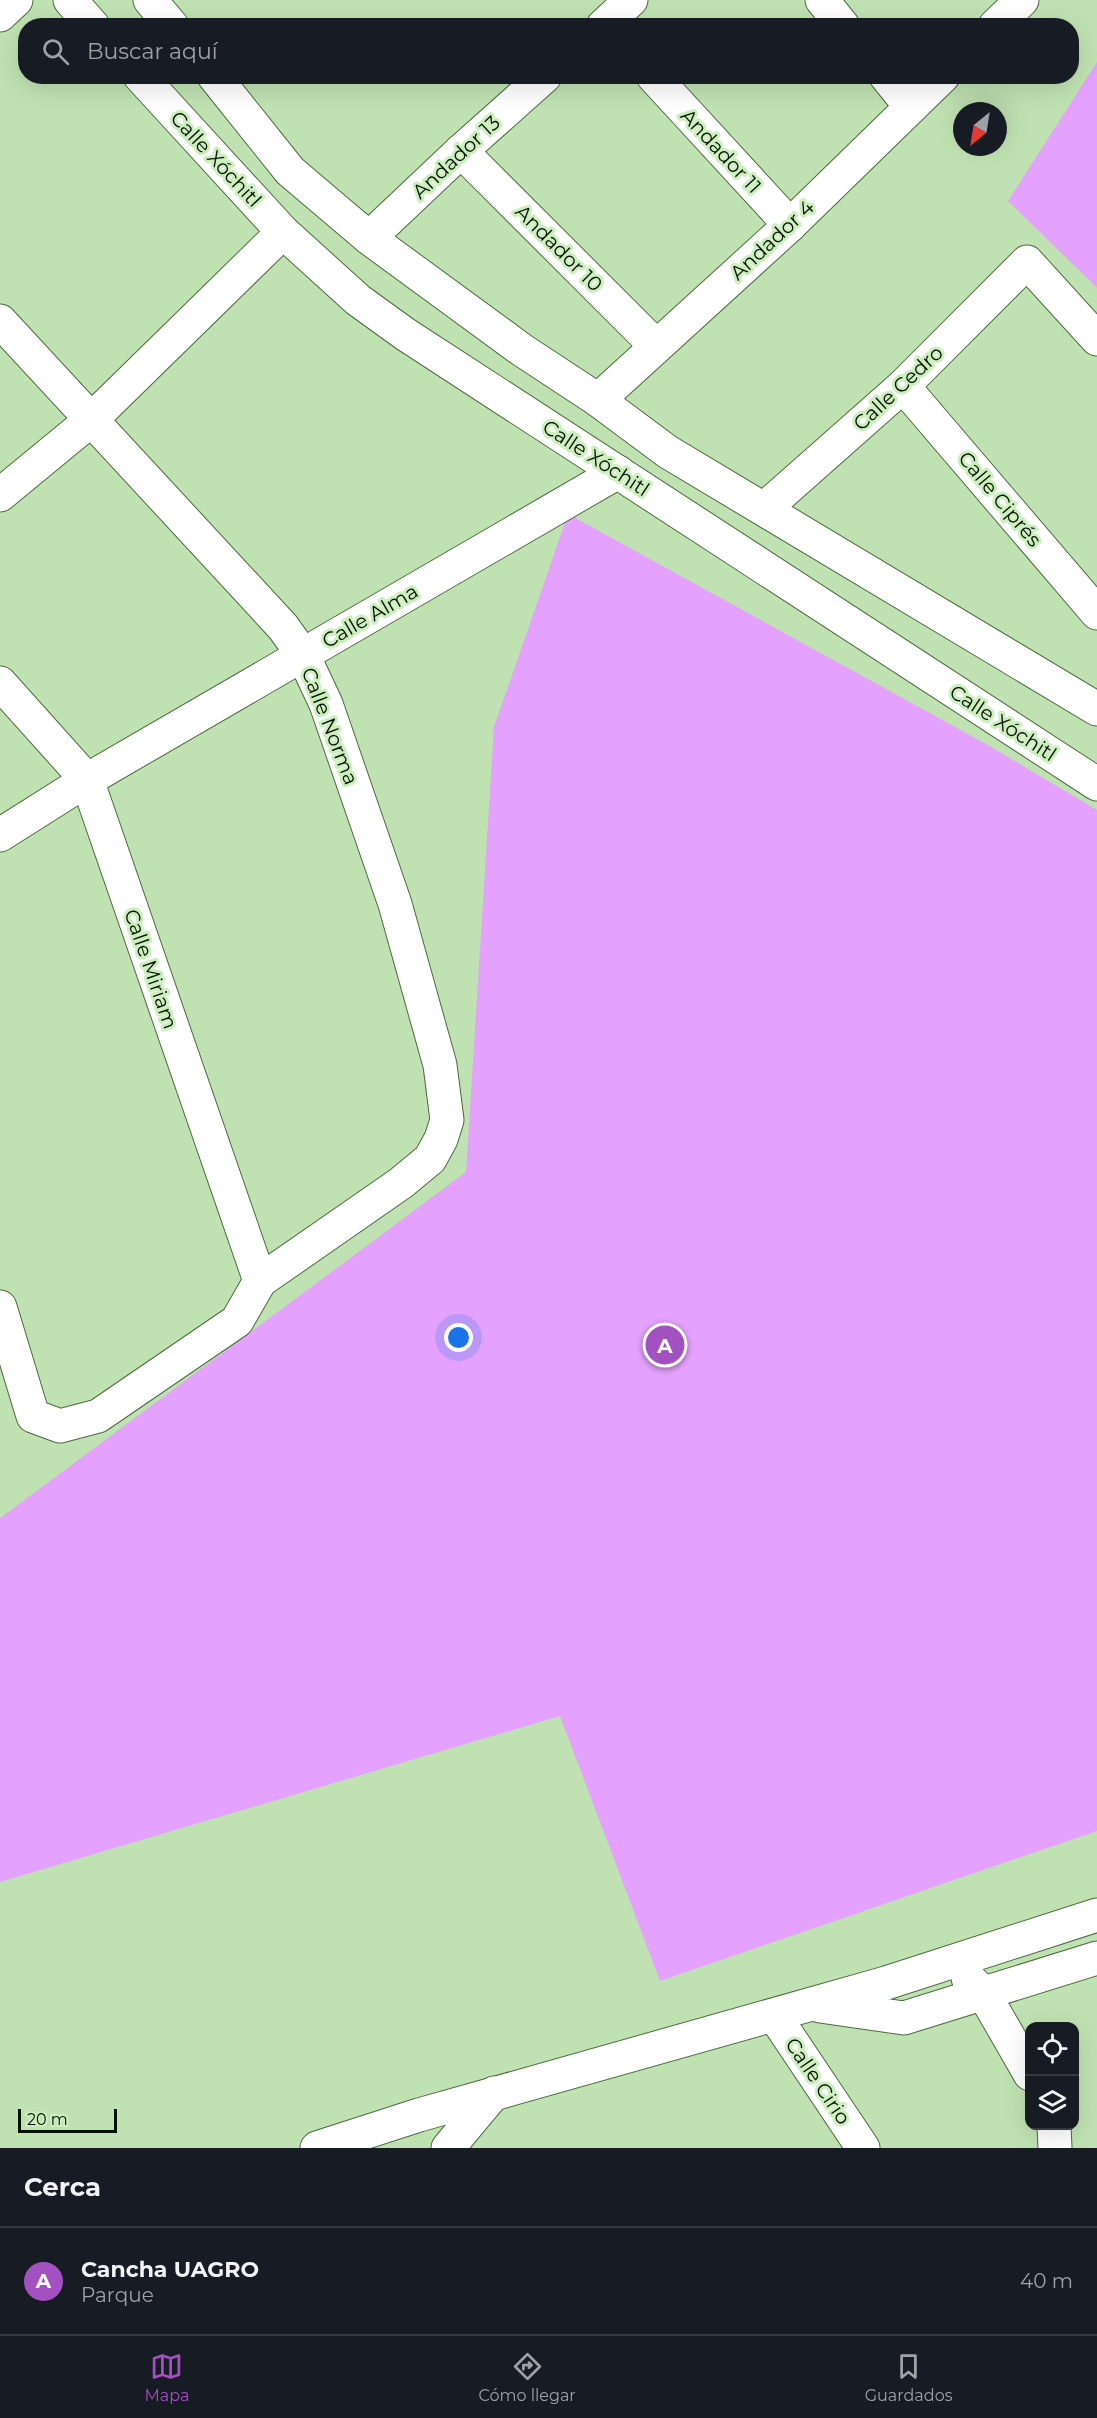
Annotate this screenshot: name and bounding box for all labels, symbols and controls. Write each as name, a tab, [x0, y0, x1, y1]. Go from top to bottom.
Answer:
search box	[18, 18, 1079, 84]
icon: search	[39, 35, 72, 68]
text: Buscar aquí	[87, 38, 218, 65]
north arrow	[953, 102, 1007, 156]
street label: Andador 11	[676, 104, 766, 198]
street label: Calle Xóchitl	[166, 106, 266, 212]
street label: Andador 13	[407, 110, 505, 204]
street label: Andador 4	[725, 195, 819, 285]
street label: Andador 10	[511, 200, 607, 296]
street label: Calle Cedro	[848, 340, 948, 436]
street label: Calle Xóchitl	[538, 415, 654, 501]
street label: Calle Ciprés	[953, 447, 1047, 552]
street label: Calle Alma	[318, 579, 422, 653]
street label: Calle Norma	[297, 664, 363, 788]
street label: Calle Xóchitl	[945, 680, 1061, 766]
street label: Calle Miriam	[119, 906, 183, 1032]
pin: A	[646, 1322, 684, 1368]
your location	[444, 1323, 473, 1352]
map controls	[1025, 2022, 1079, 2130]
button: locate	[1025, 2022, 1079, 2076]
street label: Calle Cirio	[780, 2033, 856, 2129]
button: layers	[1025, 2076, 1079, 2130]
scale bar	[18, 2106, 117, 2134]
text: 20 m	[27, 2110, 68, 2129]
text: Cerca	[24, 2171, 101, 2203]
text: Cancha UAGRO	[81, 2256, 259, 2283]
text: A	[36, 2269, 51, 2293]
text: 40 m	[1020, 2269, 1073, 2293]
text: Parque	[81, 2283, 154, 2307]
tab: Mapa	[144, 2350, 189, 2405]
tab: Cómo llegar	[478, 2350, 576, 2405]
tab: Guardados	[865, 2350, 952, 2405]

